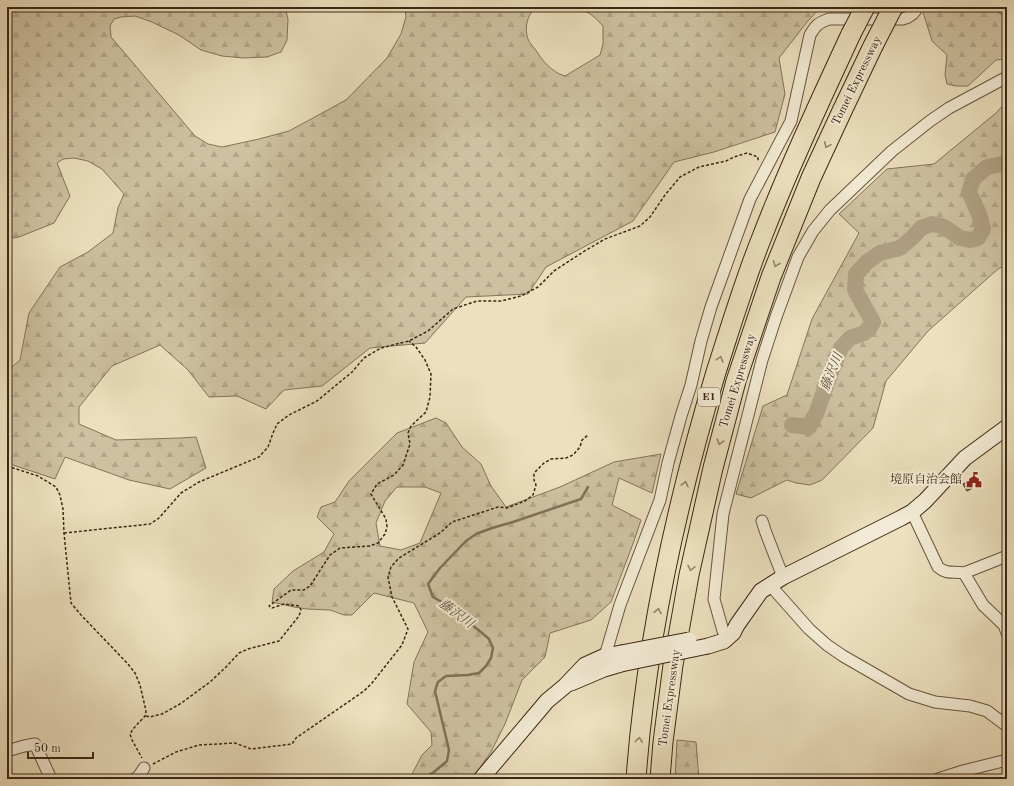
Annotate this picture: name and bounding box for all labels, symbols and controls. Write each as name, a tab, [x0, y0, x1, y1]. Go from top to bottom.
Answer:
street label: Tomei Expressway	[830, 34, 884, 128]
one-way arrow	[823, 141, 831, 148]
one-way arrow	[773, 261, 781, 268]
street label: Tomei Expressway	[718, 332, 758, 430]
water label: 藤沢川	[818, 349, 846, 393]
one-way arrow	[715, 356, 724, 363]
road number: E1	[698, 388, 720, 406]
one-way arrow	[716, 438, 725, 445]
public building icon: 境原自治会館	[965, 471, 983, 489]
place label: 境原自治会館	[890, 472, 962, 486]
one-way arrow	[680, 481, 689, 488]
one-way arrow	[687, 565, 695, 571]
water label: 藤沢川	[436, 596, 478, 632]
one-way arrow	[653, 608, 661, 615]
street label: Tomei Expressway	[657, 648, 683, 747]
scale bar	[28, 734, 93, 760]
one-way arrow	[635, 737, 644, 743]
text: 50 m	[34, 742, 61, 755]

